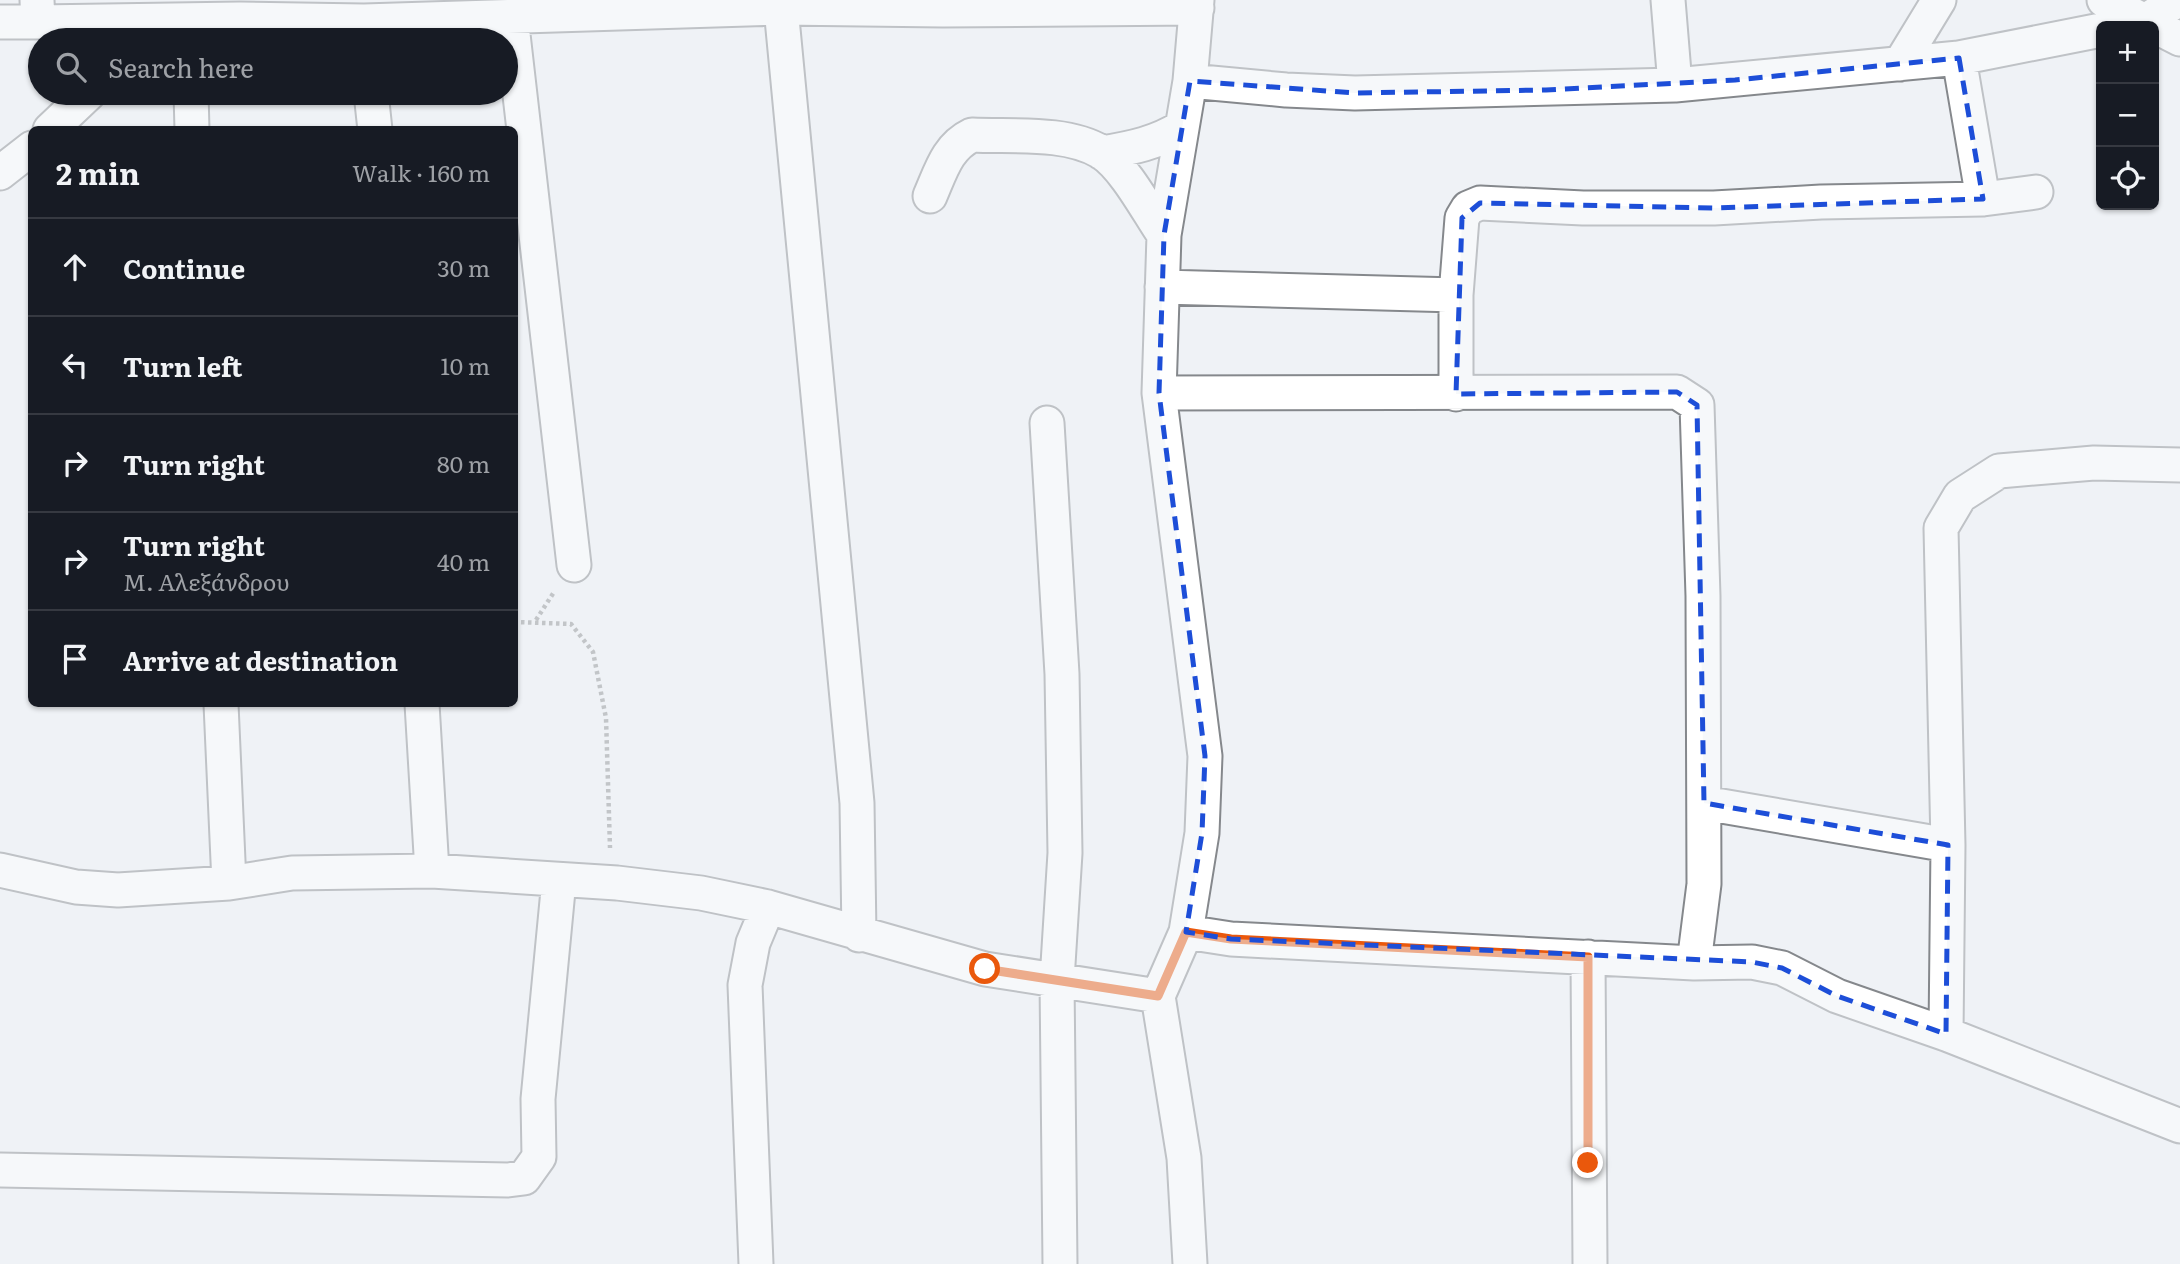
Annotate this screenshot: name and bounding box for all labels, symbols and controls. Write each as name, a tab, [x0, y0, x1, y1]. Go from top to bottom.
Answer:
map controls	[2096, 21, 2159, 210]
button: +	[2096, 21, 2159, 84]
search box	[28, 28, 518, 105]
text: Search here	[108, 47, 254, 86]
icon: search	[52, 48, 90, 86]
button: −	[2096, 84, 2159, 147]
button: locate	[2096, 147, 2159, 210]
text: 2 min	[56, 150, 140, 194]
text: Walk · 160 m	[352, 155, 490, 189]
icon: ahead	[56, 248, 94, 286]
text: Continue	[123, 248, 245, 287]
text: 30 m	[437, 250, 490, 284]
icon: left	[56, 346, 94, 384]
text: Turn left	[123, 346, 242, 385]
text: 10 m	[440, 348, 490, 382]
icon: right	[56, 444, 94, 482]
text: Turn right	[123, 444, 265, 483]
text: 80 m	[437, 446, 490, 480]
text: Turn right	[123, 525, 265, 564]
icon: right	[56, 542, 94, 580]
text: 40 m	[437, 544, 490, 578]
text: Μ. Αλεξάνδρου	[123, 564, 289, 598]
icon: arrive	[56, 640, 94, 678]
text: Arrive at destination	[123, 640, 398, 679]
route start	[969, 953, 1000, 984]
route end	[1572, 1147, 1603, 1178]

